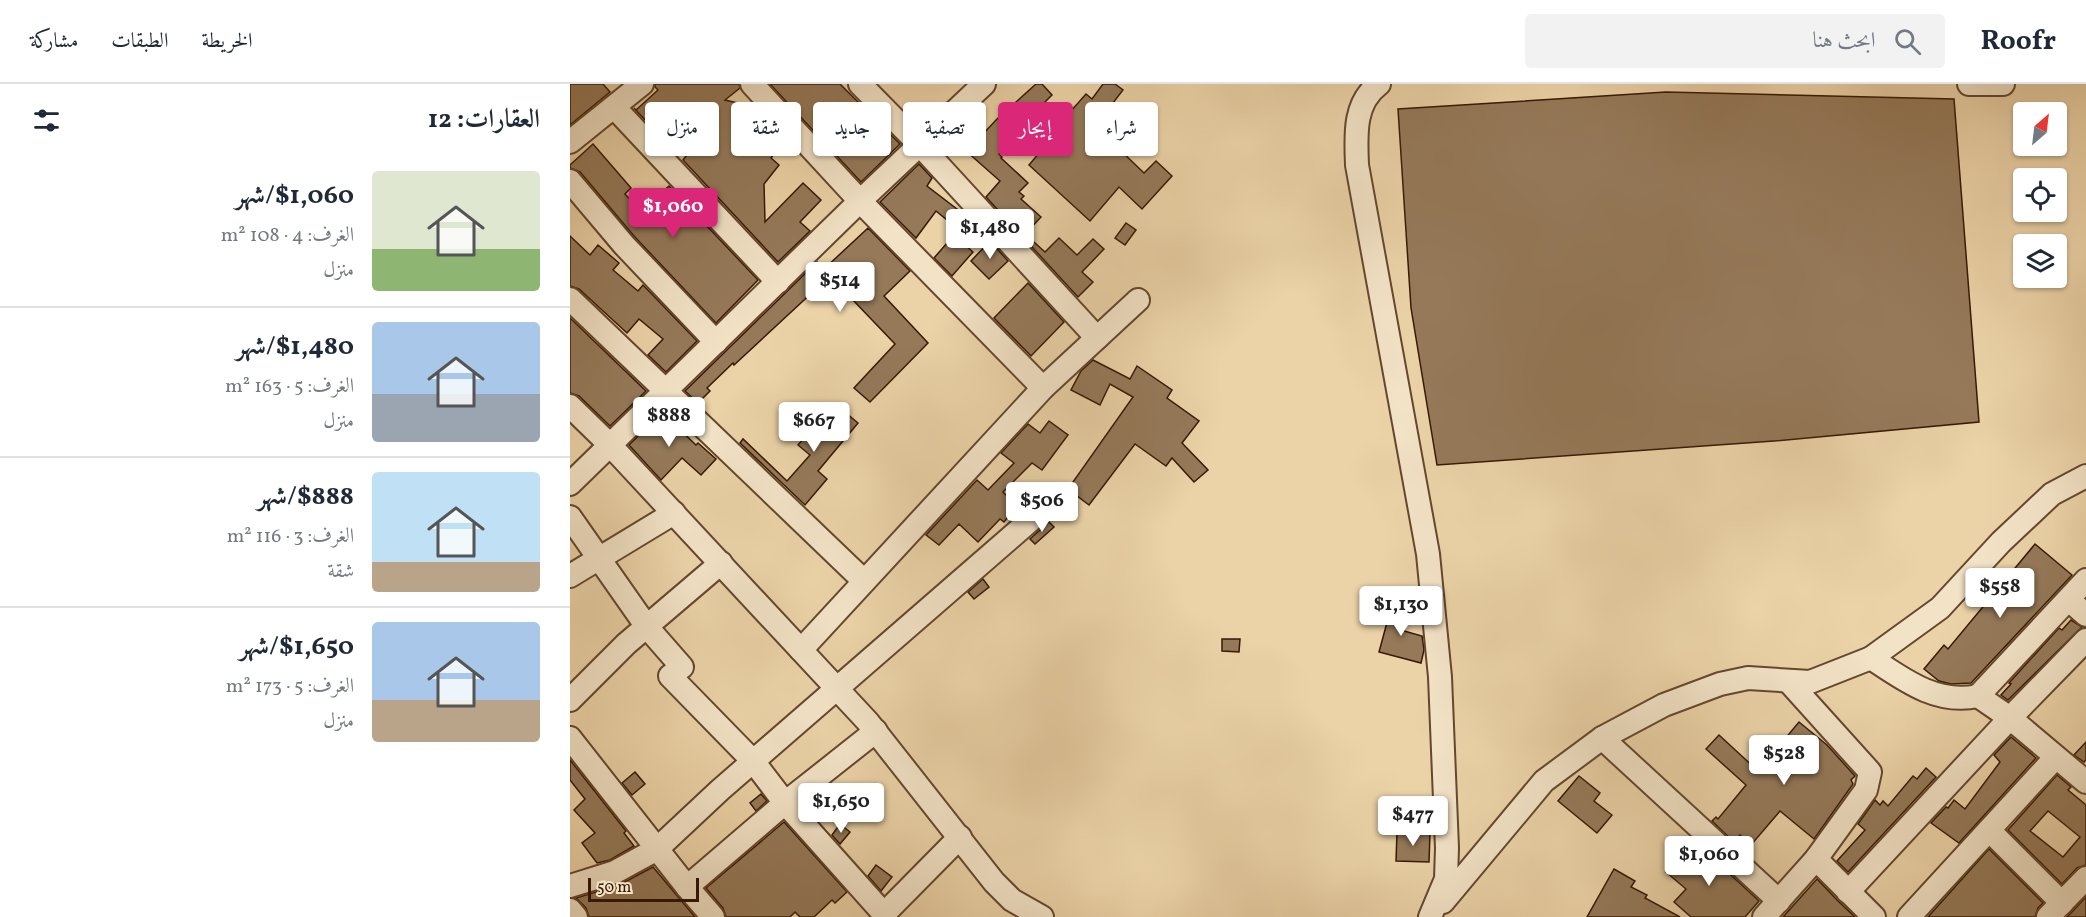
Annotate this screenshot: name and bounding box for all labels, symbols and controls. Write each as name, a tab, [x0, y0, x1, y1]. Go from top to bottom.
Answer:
search box	[1525, 14, 1945, 68]
text: Roofr	[1981, 22, 2056, 61]
icon: search	[1891, 25, 1924, 58]
text: ابحث هنا	[1812, 26, 1876, 57]
text: مشاركة	[30, 27, 78, 56]
text: الطبقات	[111, 27, 168, 56]
text: الخريطة	[201, 27, 253, 56]
text: العقارات: 12	[428, 102, 540, 138]
chip: منزل	[645, 102, 719, 156]
chip: شقة	[731, 102, 801, 156]
chip: جديد	[813, 102, 891, 156]
chip: تصفية	[903, 102, 986, 156]
chip: إيجار	[998, 102, 1073, 156]
chip: شراء	[1085, 102, 1158, 156]
north arrow	[2013, 102, 2067, 156]
map controls	[2013, 102, 2067, 288]
icon: filters	[30, 104, 63, 137]
button: locate	[2013, 168, 2067, 222]
text: $1,060/شهر	[235, 178, 354, 214]
pin: $1,060	[624, 188, 722, 239]
text: $1,060	[643, 193, 703, 221]
icon: home	[420, 195, 492, 267]
pin: $1,480	[941, 209, 1039, 260]
text: $1,480	[960, 214, 1020, 242]
text: الغرف: 4 · 108 m²	[221, 222, 354, 250]
button: layers	[2013, 234, 2067, 288]
text: منزل	[323, 257, 354, 285]
pin: $514	[804, 262, 876, 313]
text: $514	[820, 267, 860, 295]
text: $1,480/شهر	[236, 329, 354, 365]
icon: home	[420, 346, 492, 418]
text: الغرف: 5 · 163 m²	[225, 373, 354, 401]
pin: $888	[633, 397, 705, 448]
text: $888	[647, 402, 691, 430]
pin: $667	[778, 402, 850, 453]
text: $667	[793, 407, 835, 435]
text: منزل	[323, 408, 354, 436]
text: $888/شهر	[257, 479, 354, 515]
pin: $506	[1006, 482, 1078, 533]
text: $506	[1020, 487, 1064, 515]
icon: home	[420, 496, 492, 568]
text: الغرف: 3 · 116 m²	[227, 523, 354, 551]
text: شقة	[328, 558, 354, 586]
pin: $558	[1964, 568, 2036, 619]
text: $558	[1979, 573, 2021, 601]
pin: $1,130	[1352, 586, 1450, 637]
text: $1,130	[1373, 591, 1429, 619]
text: $1,650/شهر	[239, 629, 354, 665]
icon: home	[420, 646, 492, 718]
text: الغرف: 5 · 173 m²	[226, 673, 354, 701]
text: منزل	[323, 708, 354, 736]
pin: $528	[1748, 735, 1820, 786]
text: $528	[1763, 740, 1805, 768]
pin: $1,650	[792, 783, 890, 834]
text: $1,650	[812, 788, 870, 816]
pin: $477	[1377, 796, 1449, 847]
text: $477	[1392, 801, 1434, 829]
pin: $1,060	[1660, 836, 1758, 887]
text: $1,060	[1679, 841, 1739, 869]
scale bar	[588, 875, 699, 902]
text: 50 m	[597, 877, 631, 899]

